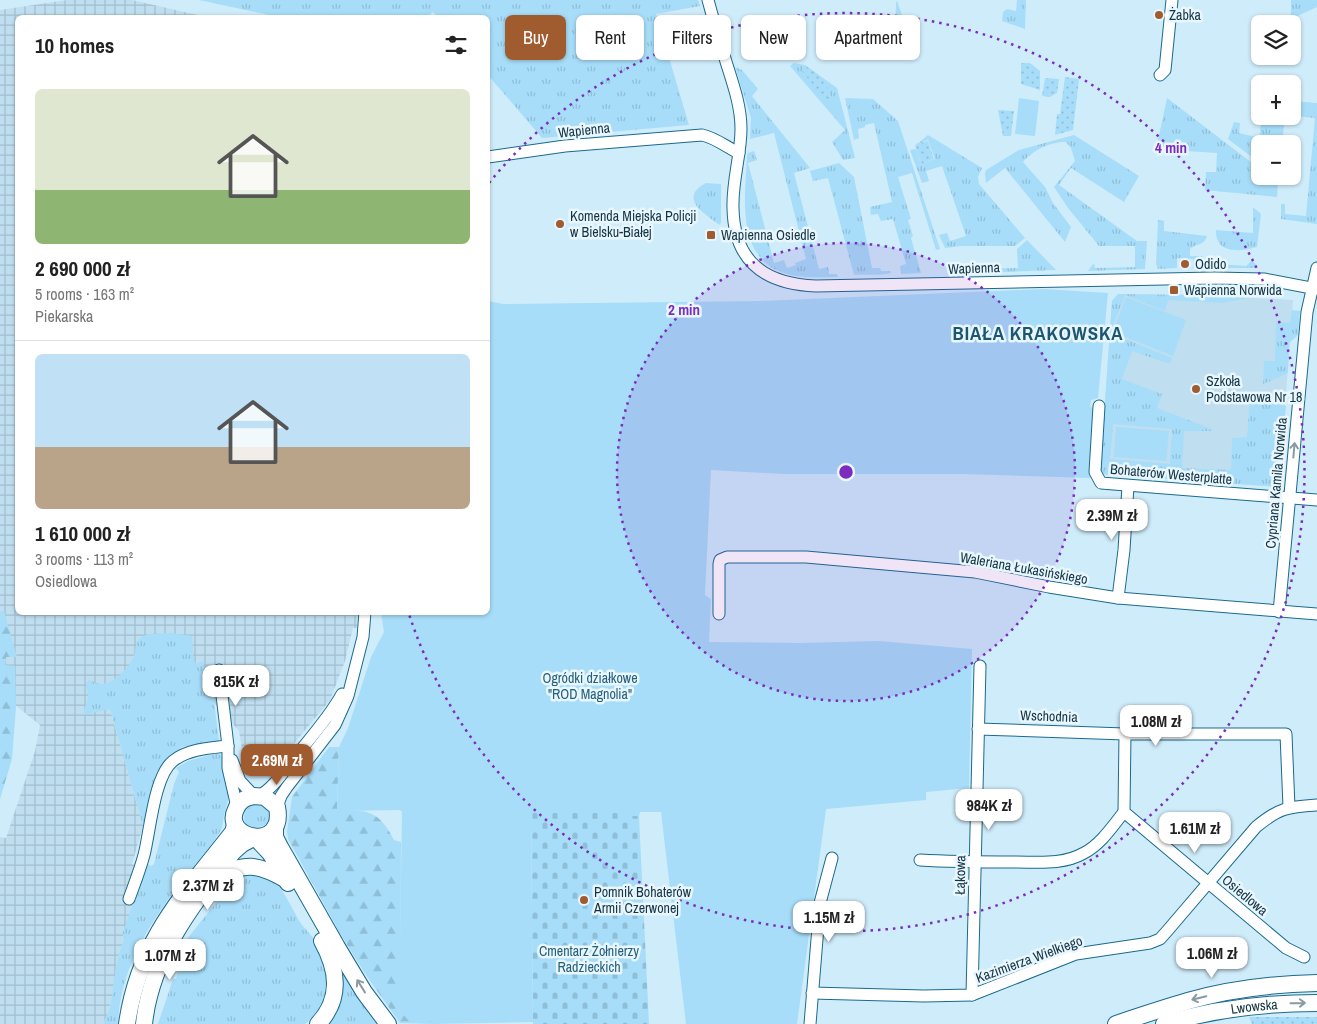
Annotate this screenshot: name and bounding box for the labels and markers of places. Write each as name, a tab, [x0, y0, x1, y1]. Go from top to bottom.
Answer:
place label: Żabka	[1169, 6, 1202, 24]
marker: Żabka	[1153, 9, 1165, 21]
place label: Komenda Miejska Policji w Bielsku-Białej	[570, 207, 696, 241]
marker: Komenda Miejska Policji w Bielsku-Białej	[554, 218, 566, 230]
place label: Wapienna Osiedle	[721, 226, 816, 244]
marker: Wapienna Osiedle	[705, 229, 717, 241]
place label: Odido	[1195, 255, 1226, 273]
marker: Odido	[1179, 258, 1191, 270]
place label: Wapienna Norwida	[1184, 281, 1282, 299]
marker: Wapienna Norwida	[1168, 284, 1180, 296]
place label: Szkoła Podstawowa Nr 18	[1206, 372, 1302, 406]
marker: Szkoła Podstawowa Nr 18	[1190, 383, 1202, 395]
centre of rings	[837, 463, 855, 481]
pin: 2.39M zł	[1060, 498, 1164, 541]
pin: 815K zł	[190, 664, 282, 707]
pin: 1.08M zł	[1104, 704, 1208, 747]
pin: 2.69M zł	[225, 744, 329, 786]
pin: 984K zł	[943, 788, 1035, 831]
pin: 1.61M zł	[1143, 812, 1247, 854]
pin: 2.37M zł	[156, 868, 260, 911]
place label: Pomnik Bohaterów Armii Czerwonej	[593, 883, 692, 917]
marker: Pomnik Bohaterów Armii Czerwonej	[578, 894, 590, 906]
pin: 1.15M zł	[777, 900, 881, 943]
pin: 1.06M zł	[1160, 936, 1264, 979]
pin: 1.07M zł	[118, 938, 222, 981]

